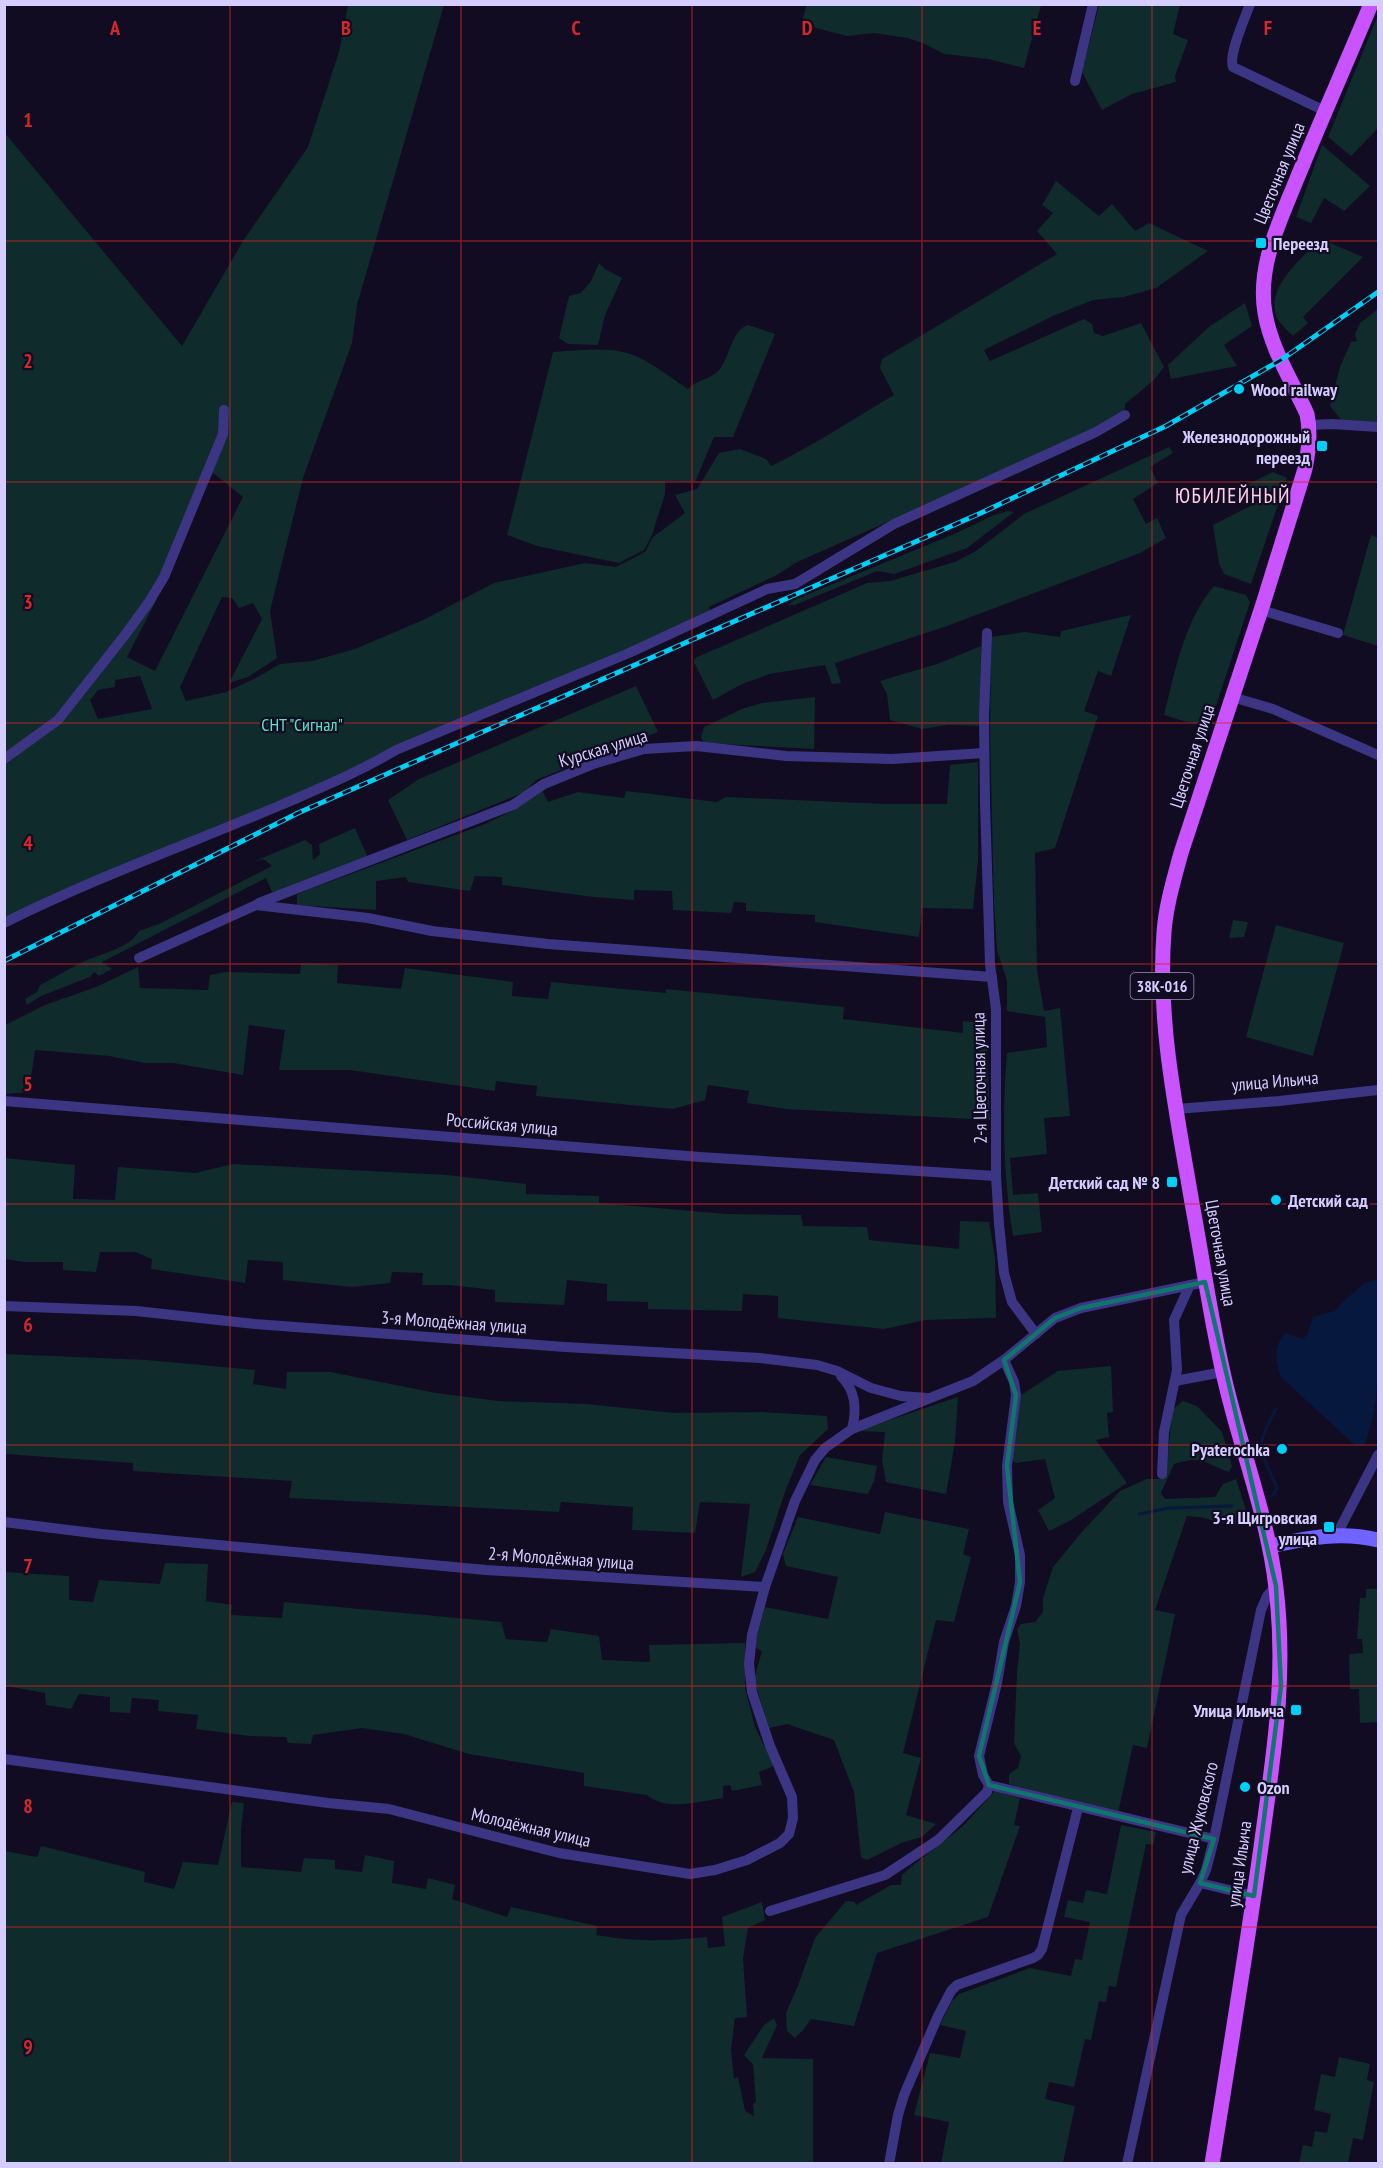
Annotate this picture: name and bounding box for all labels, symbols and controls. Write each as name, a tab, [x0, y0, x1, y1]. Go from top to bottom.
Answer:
text: A	[109, 15, 121, 41]
text: B	[341, 15, 351, 41]
text: C	[571, 15, 581, 41]
text: D	[802, 15, 813, 41]
text: E	[1033, 15, 1041, 41]
text: F	[1264, 15, 1272, 41]
text: 1	[23, 107, 33, 133]
street label: Цветочная улица	[1248, 119, 1310, 227]
place label: Переезд	[1273, 232, 1329, 255]
marker: Переезд	[1254, 236, 1268, 250]
text: 2	[23, 348, 33, 374]
place label: Wood railway	[1250, 378, 1338, 401]
marker: Wood railway	[1232, 382, 1246, 396]
place label: Железнодорожный переезд	[1182, 425, 1310, 469]
marker: Железнодорожный переезд	[1315, 439, 1329, 453]
district label: ЮБИЛЕЙНЫЙ	[1175, 482, 1291, 509]
text: 3	[23, 589, 33, 615]
street label: Цветочная улица	[1164, 701, 1220, 811]
park label: СНТ "Сигнал"	[261, 713, 343, 736]
street label: Курская улица	[556, 724, 650, 772]
text: 4	[23, 830, 33, 856]
road number: 38К-016	[1130, 973, 1194, 999]
street label: 2-я Цветочная улица	[966, 1012, 992, 1144]
street label: улица Ильича	[1231, 1066, 1319, 1096]
text: 5	[23, 1071, 33, 1097]
street label: Российская улица	[445, 1108, 559, 1140]
place label: Детский сад № 8	[1049, 1171, 1160, 1194]
marker: Детский сад № 8	[1165, 1175, 1179, 1189]
place label: Детский сад	[1288, 1189, 1368, 1212]
marker: Детский сад	[1269, 1193, 1283, 1207]
street label: Цветочная улица	[1200, 1198, 1242, 1308]
street label: 3-я Молодёжная улица	[380, 1305, 528, 1339]
text: 6	[23, 1312, 33, 1338]
place label: Pyaterochka	[1191, 1438, 1270, 1461]
marker: Pyaterochka	[1275, 1442, 1289, 1456]
place label: 3-я Щигровская улица	[1212, 1506, 1317, 1550]
marker: 3-я Щигровская улица	[1322, 1520, 1336, 1534]
street label: 2-я Молодёжная улица	[487, 1541, 635, 1575]
text: 7	[23, 1553, 33, 1579]
place label: Улица Ильича	[1192, 1699, 1284, 1722]
marker: Улица Ильича	[1289, 1703, 1303, 1717]
street label: улица Жуковского	[1173, 1759, 1223, 1877]
place label: Ozon	[1257, 1776, 1290, 1799]
marker: Ozon	[1238, 1780, 1252, 1794]
text: 8	[23, 1793, 33, 1819]
street label: Молодёжная улица	[469, 1802, 593, 1852]
street label: улица Ильича	[1222, 1819, 1256, 1909]
text: 9	[23, 2034, 33, 2060]

